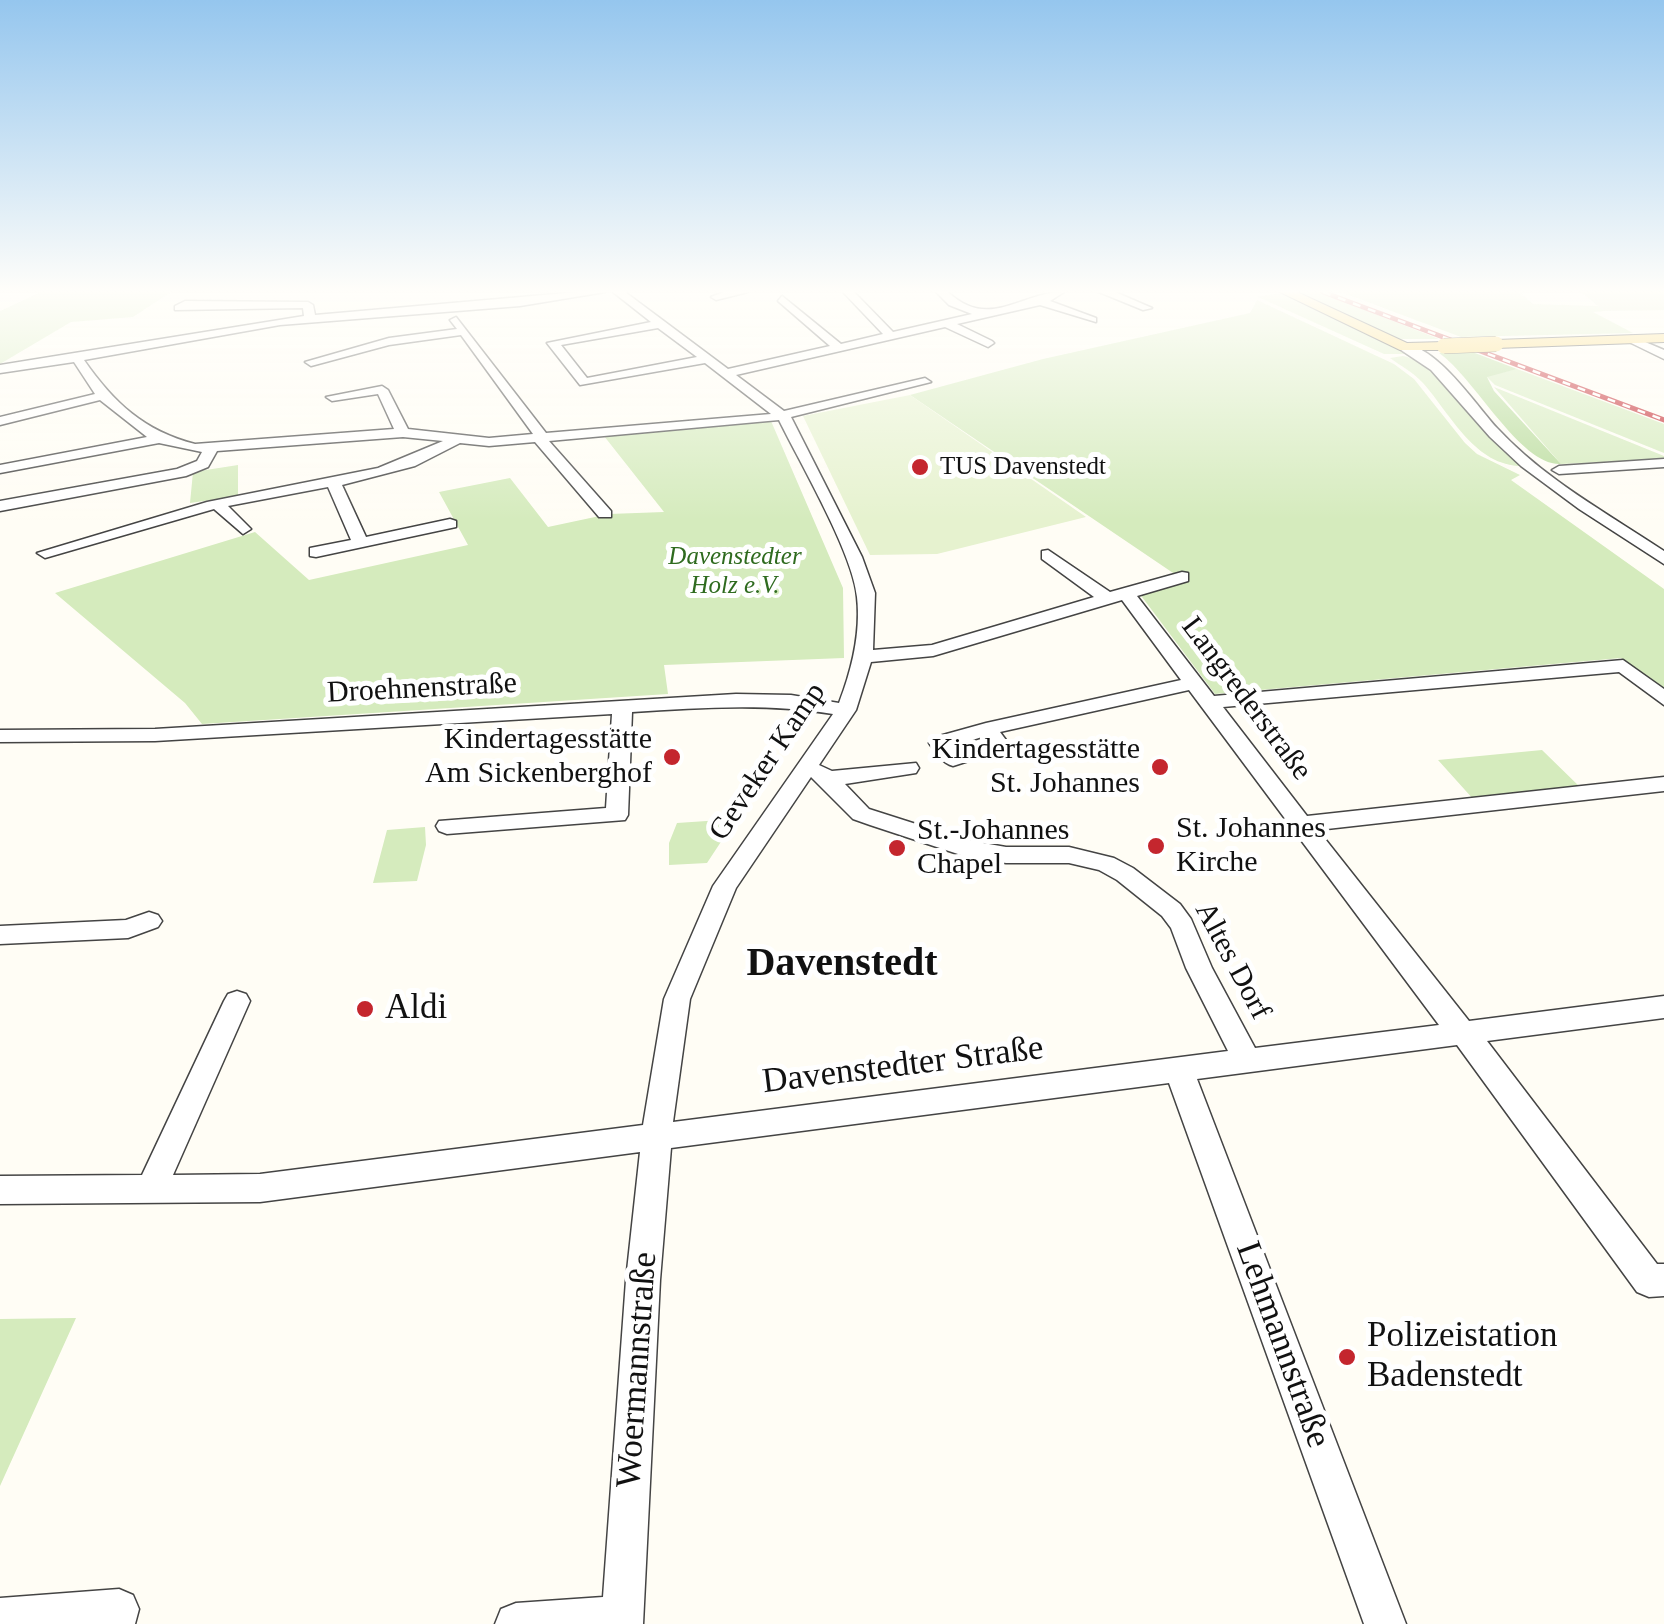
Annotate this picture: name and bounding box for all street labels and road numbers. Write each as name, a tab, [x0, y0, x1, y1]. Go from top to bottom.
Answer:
street label: Langrederstraße	[1173, 610, 1319, 788]
street label: Droehnenstraße	[326, 666, 518, 712]
street label: Geveker Kamp	[702, 676, 834, 848]
street label: Altes Dorf	[1186, 896, 1278, 1026]
street label: Davenstedter Straße	[760, 1028, 1046, 1104]
street label: Lehmannstraße	[1225, 1236, 1339, 1454]
street label: Woermannstraße	[609, 1251, 667, 1489]

